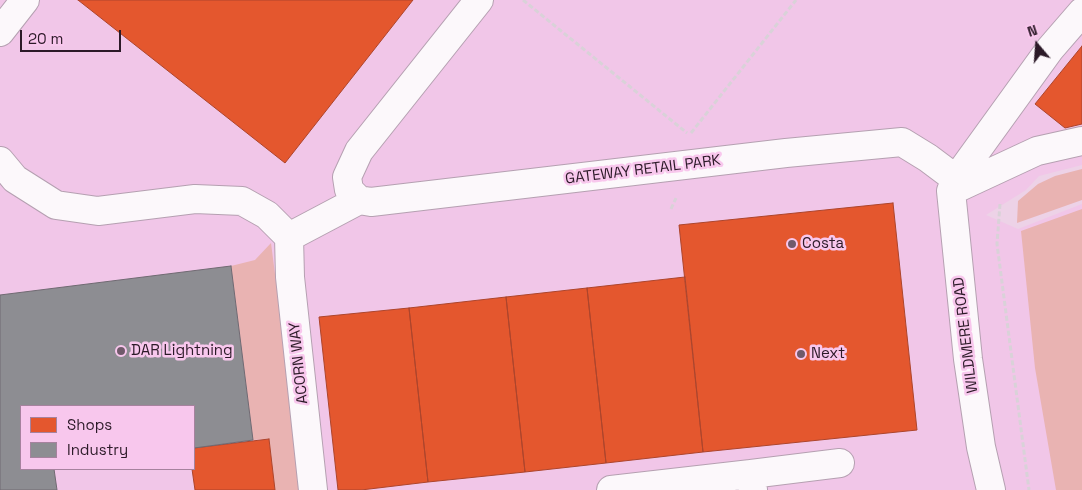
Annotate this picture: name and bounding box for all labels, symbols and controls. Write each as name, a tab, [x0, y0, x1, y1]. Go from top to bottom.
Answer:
scale bar	[22, 20, 124, 52]
north arrow	[1012, 20, 1062, 70]
text: N	[1025, 21, 1040, 41]
text: 20 m	[28, 29, 63, 48]
street label: GATEWAY RETAIL PARK	[564, 152, 722, 188]
place label: Costa	[802, 235, 844, 253]
marker: Costa	[786, 238, 798, 250]
street label: WILDMERE ROAD	[950, 276, 982, 394]
street label: ACORN WAY	[286, 321, 312, 405]
place label: DAR Lightning	[131, 342, 233, 360]
marker: DAR Lightning	[115, 345, 127, 357]
place label: Next	[811, 345, 845, 363]
marker: Next	[795, 348, 807, 360]
legend	[20, 405, 195, 470]
text: Shops	[67, 415, 112, 434]
text: Industry	[67, 440, 128, 459]

